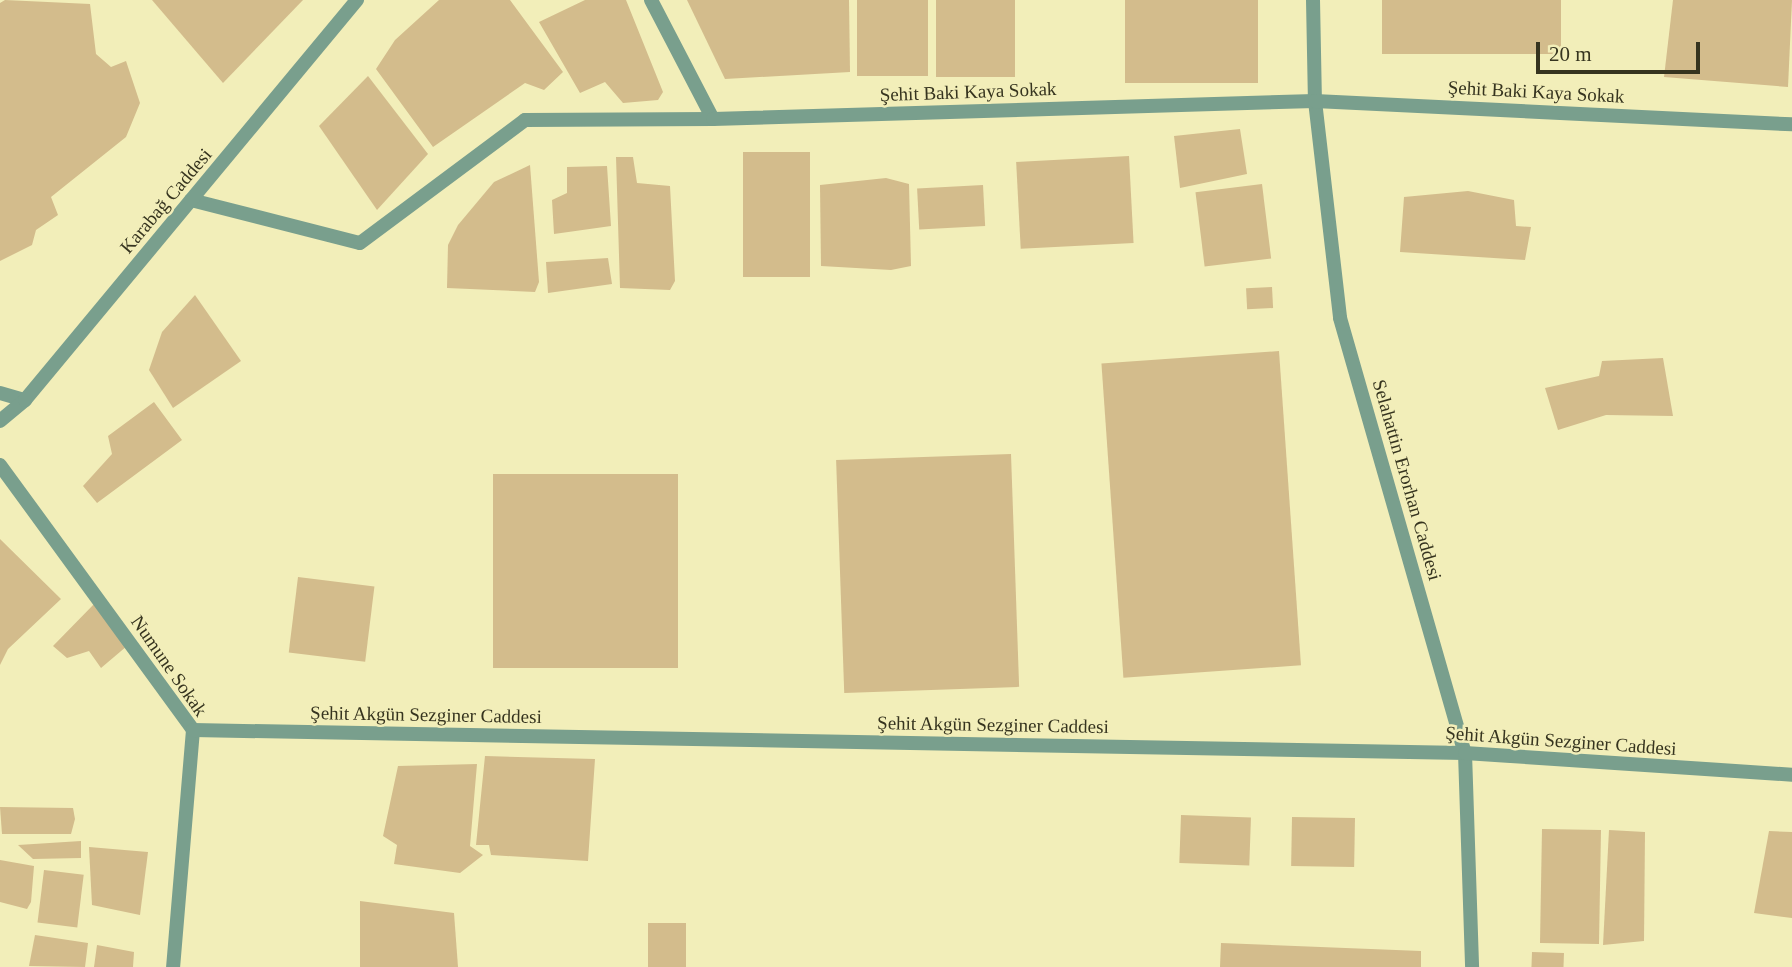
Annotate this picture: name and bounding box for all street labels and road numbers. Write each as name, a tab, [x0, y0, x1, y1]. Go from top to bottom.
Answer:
street label: Şehit Baki Kaya Sokak	[1447, 76, 1625, 108]
street label: Şehit Baki Kaya Sokak	[879, 78, 1057, 106]
street label: Karabağ Caddesi	[115, 144, 217, 258]
street label: Selahattin Erorhan Caddesi	[1367, 377, 1447, 583]
street label: Numune Sokak	[126, 611, 212, 721]
street label: Şehit Akgün Sezginer Caddesi	[309, 702, 543, 728]
street label: Şehit Akgün Sezginer Caddesi	[876, 712, 1110, 738]
street label: Şehit Akgün Sezginer Caddesi	[1444, 722, 1678, 760]

